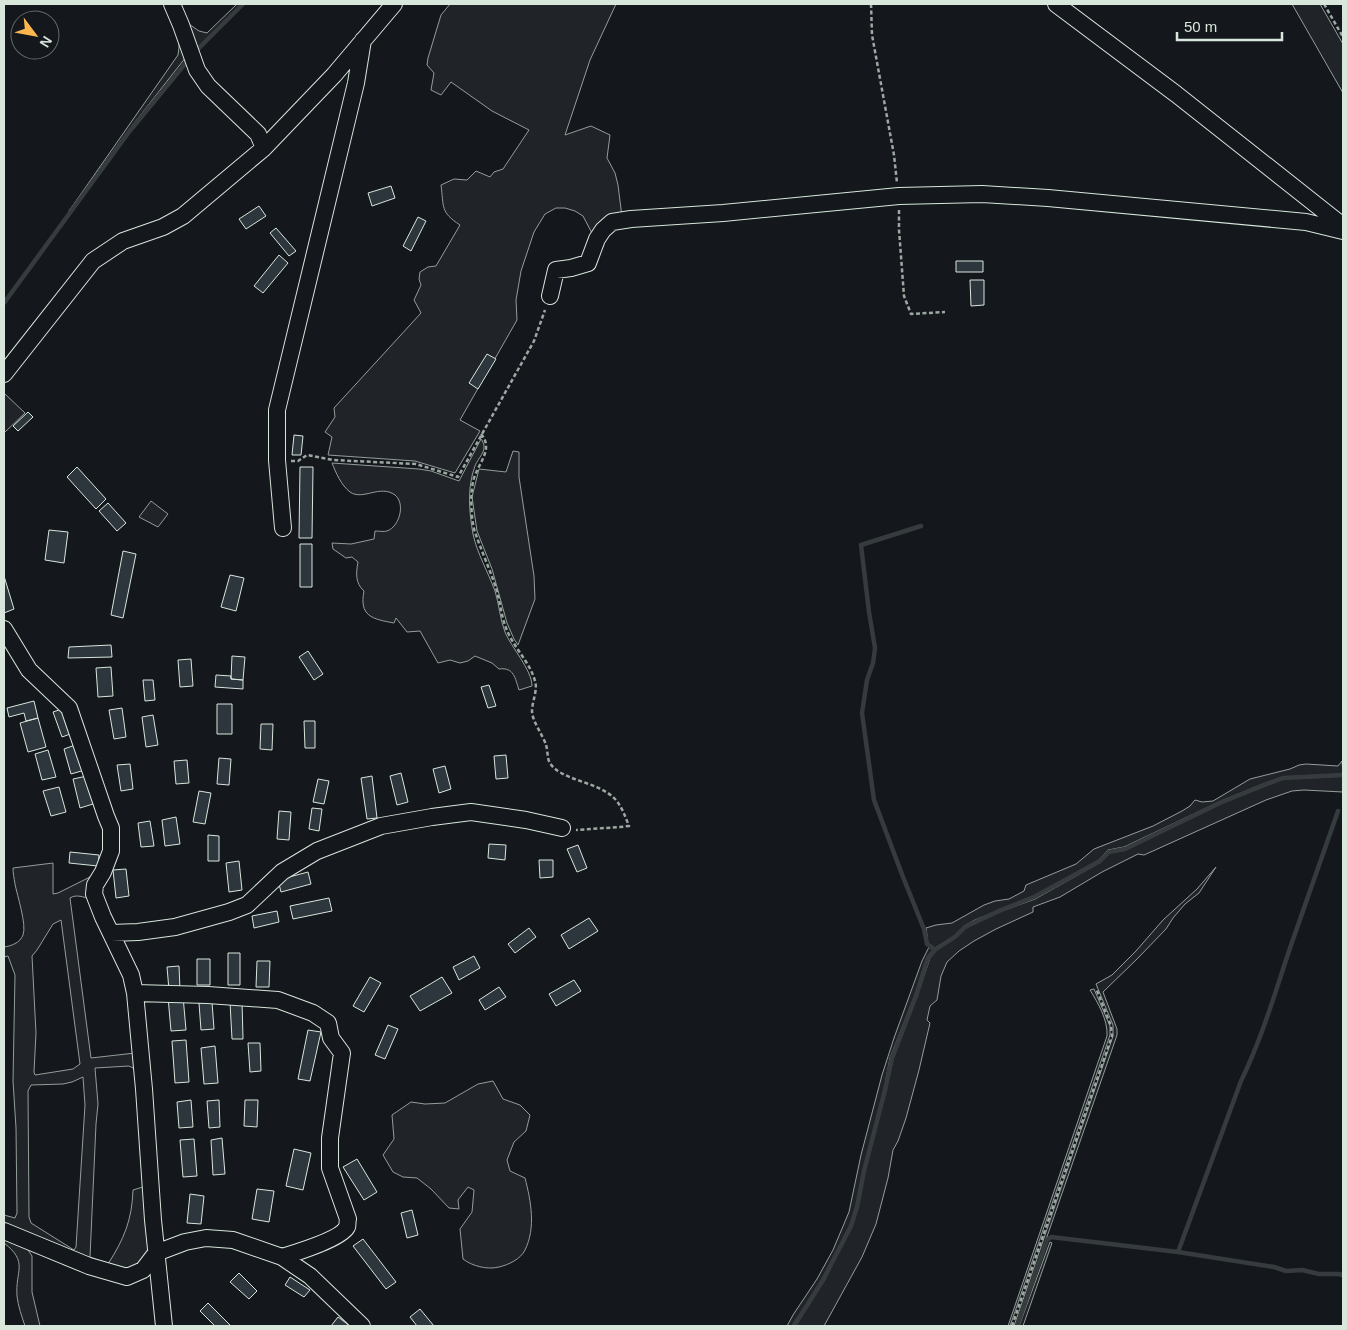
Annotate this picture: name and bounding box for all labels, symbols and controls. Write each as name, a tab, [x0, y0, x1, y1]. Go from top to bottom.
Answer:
north arrow	[10, 10, 60, 60]
scale bar	[1177, 10, 1282, 42]
text: 50 m	[1184, 18, 1217, 35]
text: N	[37, 33, 55, 50]

